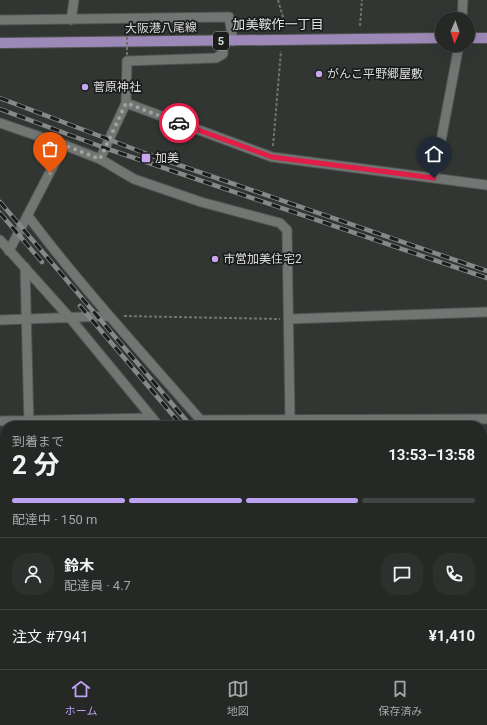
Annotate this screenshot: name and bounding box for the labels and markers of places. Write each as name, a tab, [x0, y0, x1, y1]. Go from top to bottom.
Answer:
place label: がんこ平野郷屋敷	[327, 67, 423, 81]
marker: がんこ平野郷屋敷	[314, 69, 324, 79]
place label: 菅原神社	[93, 80, 141, 94]
marker: 菅原神社	[80, 82, 90, 92]
pin	[33, 132, 67, 173]
pin	[417, 137, 451, 178]
place label: 加美	[155, 151, 179, 165]
marker: 加美	[140, 152, 152, 164]
place label: 市営加美住宅2	[223, 252, 302, 266]
marker: 市営加美住宅2	[210, 254, 220, 264]

